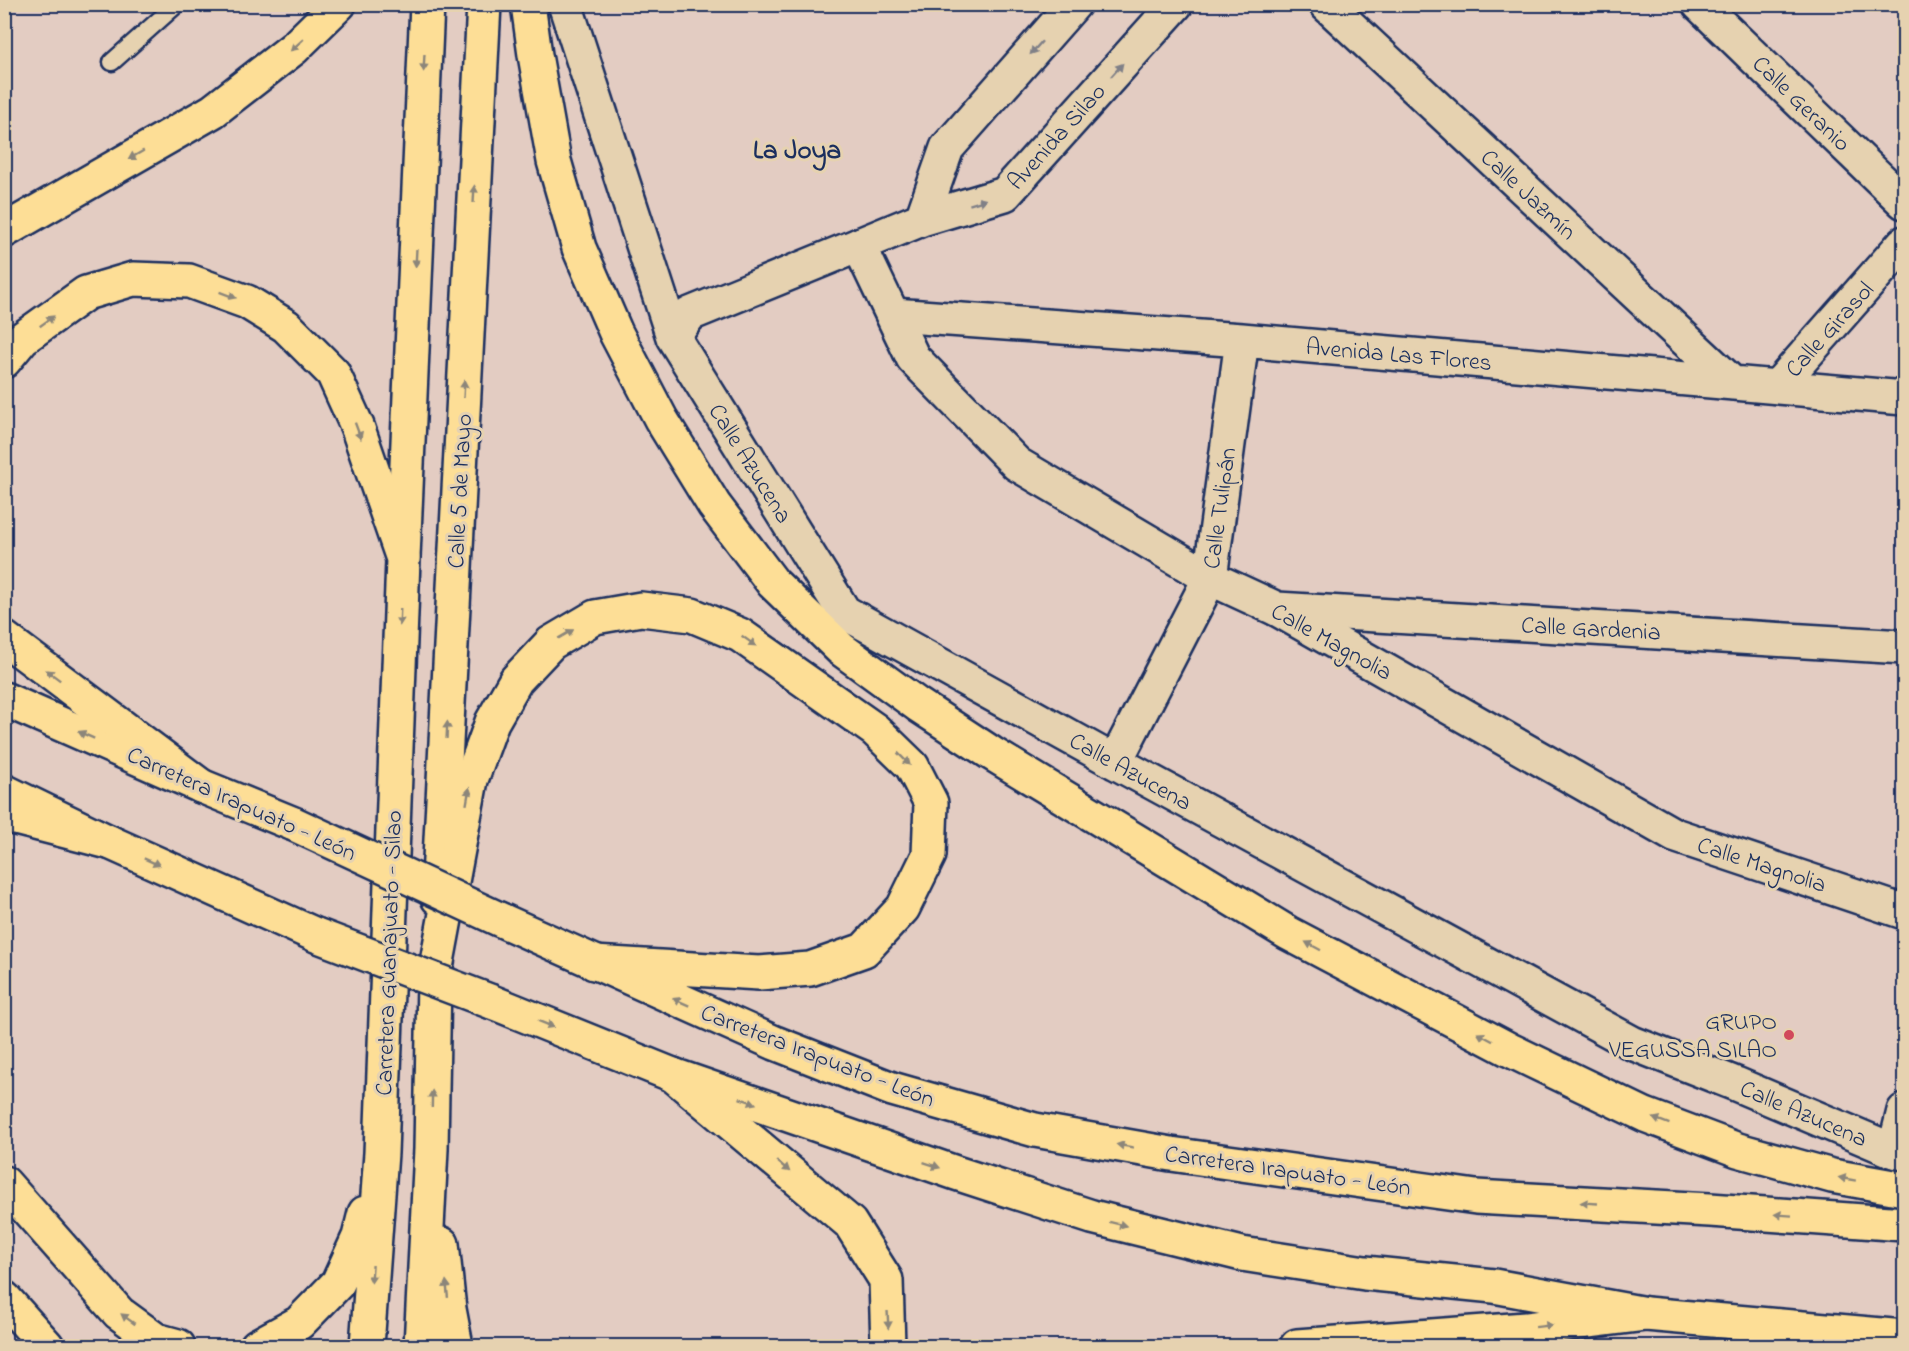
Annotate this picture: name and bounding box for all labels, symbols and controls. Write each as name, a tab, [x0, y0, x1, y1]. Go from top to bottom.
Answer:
one-way arrow	[289, 38, 304, 52]
one-way arrow	[1029, 40, 1042, 56]
street label: Calle Geranio	[1743, 49, 1858, 161]
one-way arrow	[420, 53, 429, 72]
one-way arrow	[1110, 63, 1123, 78]
street label: Avenida Silao	[1000, 76, 1115, 199]
district label: La Joya	[753, 132, 841, 171]
street label: Calle Jazmín	[1471, 142, 1583, 250]
one-way arrow	[128, 150, 145, 160]
one-way arrow	[469, 185, 478, 204]
one-way arrow	[969, 197, 987, 206]
one-way arrow	[411, 248, 420, 267]
street label: Calle Girasol	[1778, 275, 1884, 387]
one-way arrow	[219, 291, 237, 301]
one-way arrow	[38, 315, 54, 327]
street label: Avenida Las Flores	[1304, 331, 1493, 382]
one-way arrow	[459, 379, 468, 398]
street label: Calle Azucena	[698, 398, 800, 531]
street label: Calle 5 de Mayo	[440, 413, 484, 569]
one-way arrow	[354, 422, 364, 440]
street label: Calle Tulipán	[1196, 445, 1247, 571]
street label: Calle Magnolia	[1264, 595, 1398, 691]
one-way arrow	[396, 608, 405, 627]
street label: Calle Gardenia	[1520, 609, 1662, 652]
one-way arrow	[558, 629, 575, 639]
one-way arrow	[741, 635, 757, 647]
one-way arrow	[45, 670, 60, 682]
one-way arrow	[442, 721, 451, 740]
street label: Calle Azucena	[1062, 725, 1198, 821]
one-way arrow	[77, 729, 95, 739]
street label: Carretera Irapuato - León	[120, 739, 361, 872]
one-way arrow	[896, 751, 910, 765]
one-way arrow	[464, 786, 473, 805]
street label: Carretera Guanajuato - Silao	[368, 810, 413, 1096]
street label: Calle Magnolia	[1692, 829, 1830, 904]
one-way arrow	[143, 857, 161, 867]
one-way arrow	[1304, 941, 1321, 951]
one-way arrow	[673, 997, 690, 1006]
street label: Carretera Irapuato - León	[695, 997, 939, 1118]
place label: GRUPO VEGUSSA SILAO	[1608, 1006, 1777, 1069]
one-way arrow	[537, 1020, 555, 1029]
marker: GRUPO VEGUSSA SILAO	[1782, 1028, 1796, 1042]
one-way arrow	[1476, 1032, 1493, 1042]
street label: Calle Azucena	[1734, 1073, 1872, 1158]
one-way arrow	[427, 1090, 437, 1109]
one-way arrow	[739, 1096, 757, 1106]
one-way arrow	[1652, 1116, 1670, 1126]
street label: Carretera Irapuato - León	[1162, 1138, 1413, 1207]
one-way arrow	[1115, 1141, 1134, 1150]
one-way arrow	[775, 1160, 791, 1173]
one-way arrow	[923, 1160, 941, 1170]
one-way arrow	[1837, 1174, 1856, 1183]
one-way arrow	[1579, 1199, 1598, 1208]
one-way arrow	[1774, 1210, 1793, 1220]
one-way arrow	[1108, 1219, 1127, 1229]
one-way arrow	[368, 1264, 377, 1283]
one-way arrow	[442, 1279, 452, 1298]
one-way arrow	[884, 1310, 893, 1329]
one-way arrow	[120, 1313, 136, 1325]
one-way arrow	[1535, 1322, 1554, 1331]

